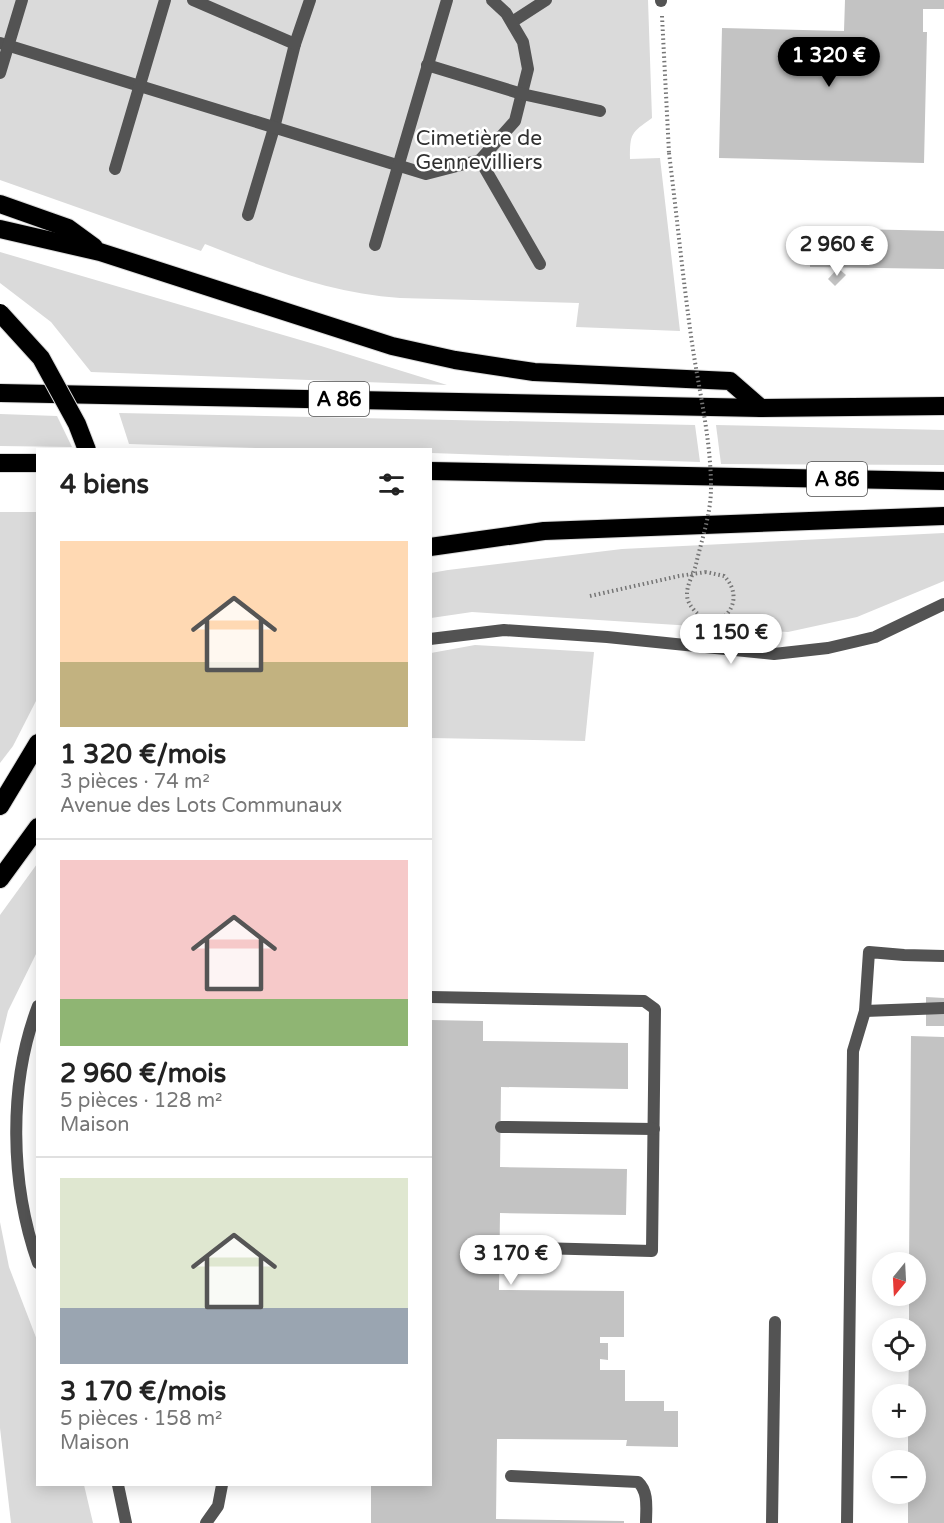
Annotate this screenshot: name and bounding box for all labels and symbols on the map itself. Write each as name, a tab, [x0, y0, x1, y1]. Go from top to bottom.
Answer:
pin: 1 320 €	[774, 37, 884, 88]
park label: Cimetière de Gennevilliers	[415, 126, 543, 175]
pin: 2 960 €	[782, 226, 892, 277]
road number: A 86	[309, 382, 369, 416]
road number: A 86	[807, 462, 867, 496]
pin: 1 150 €	[676, 614, 786, 665]
pin: 3 170 €	[456, 1235, 566, 1286]
north arrow	[872, 1252, 926, 1306]

